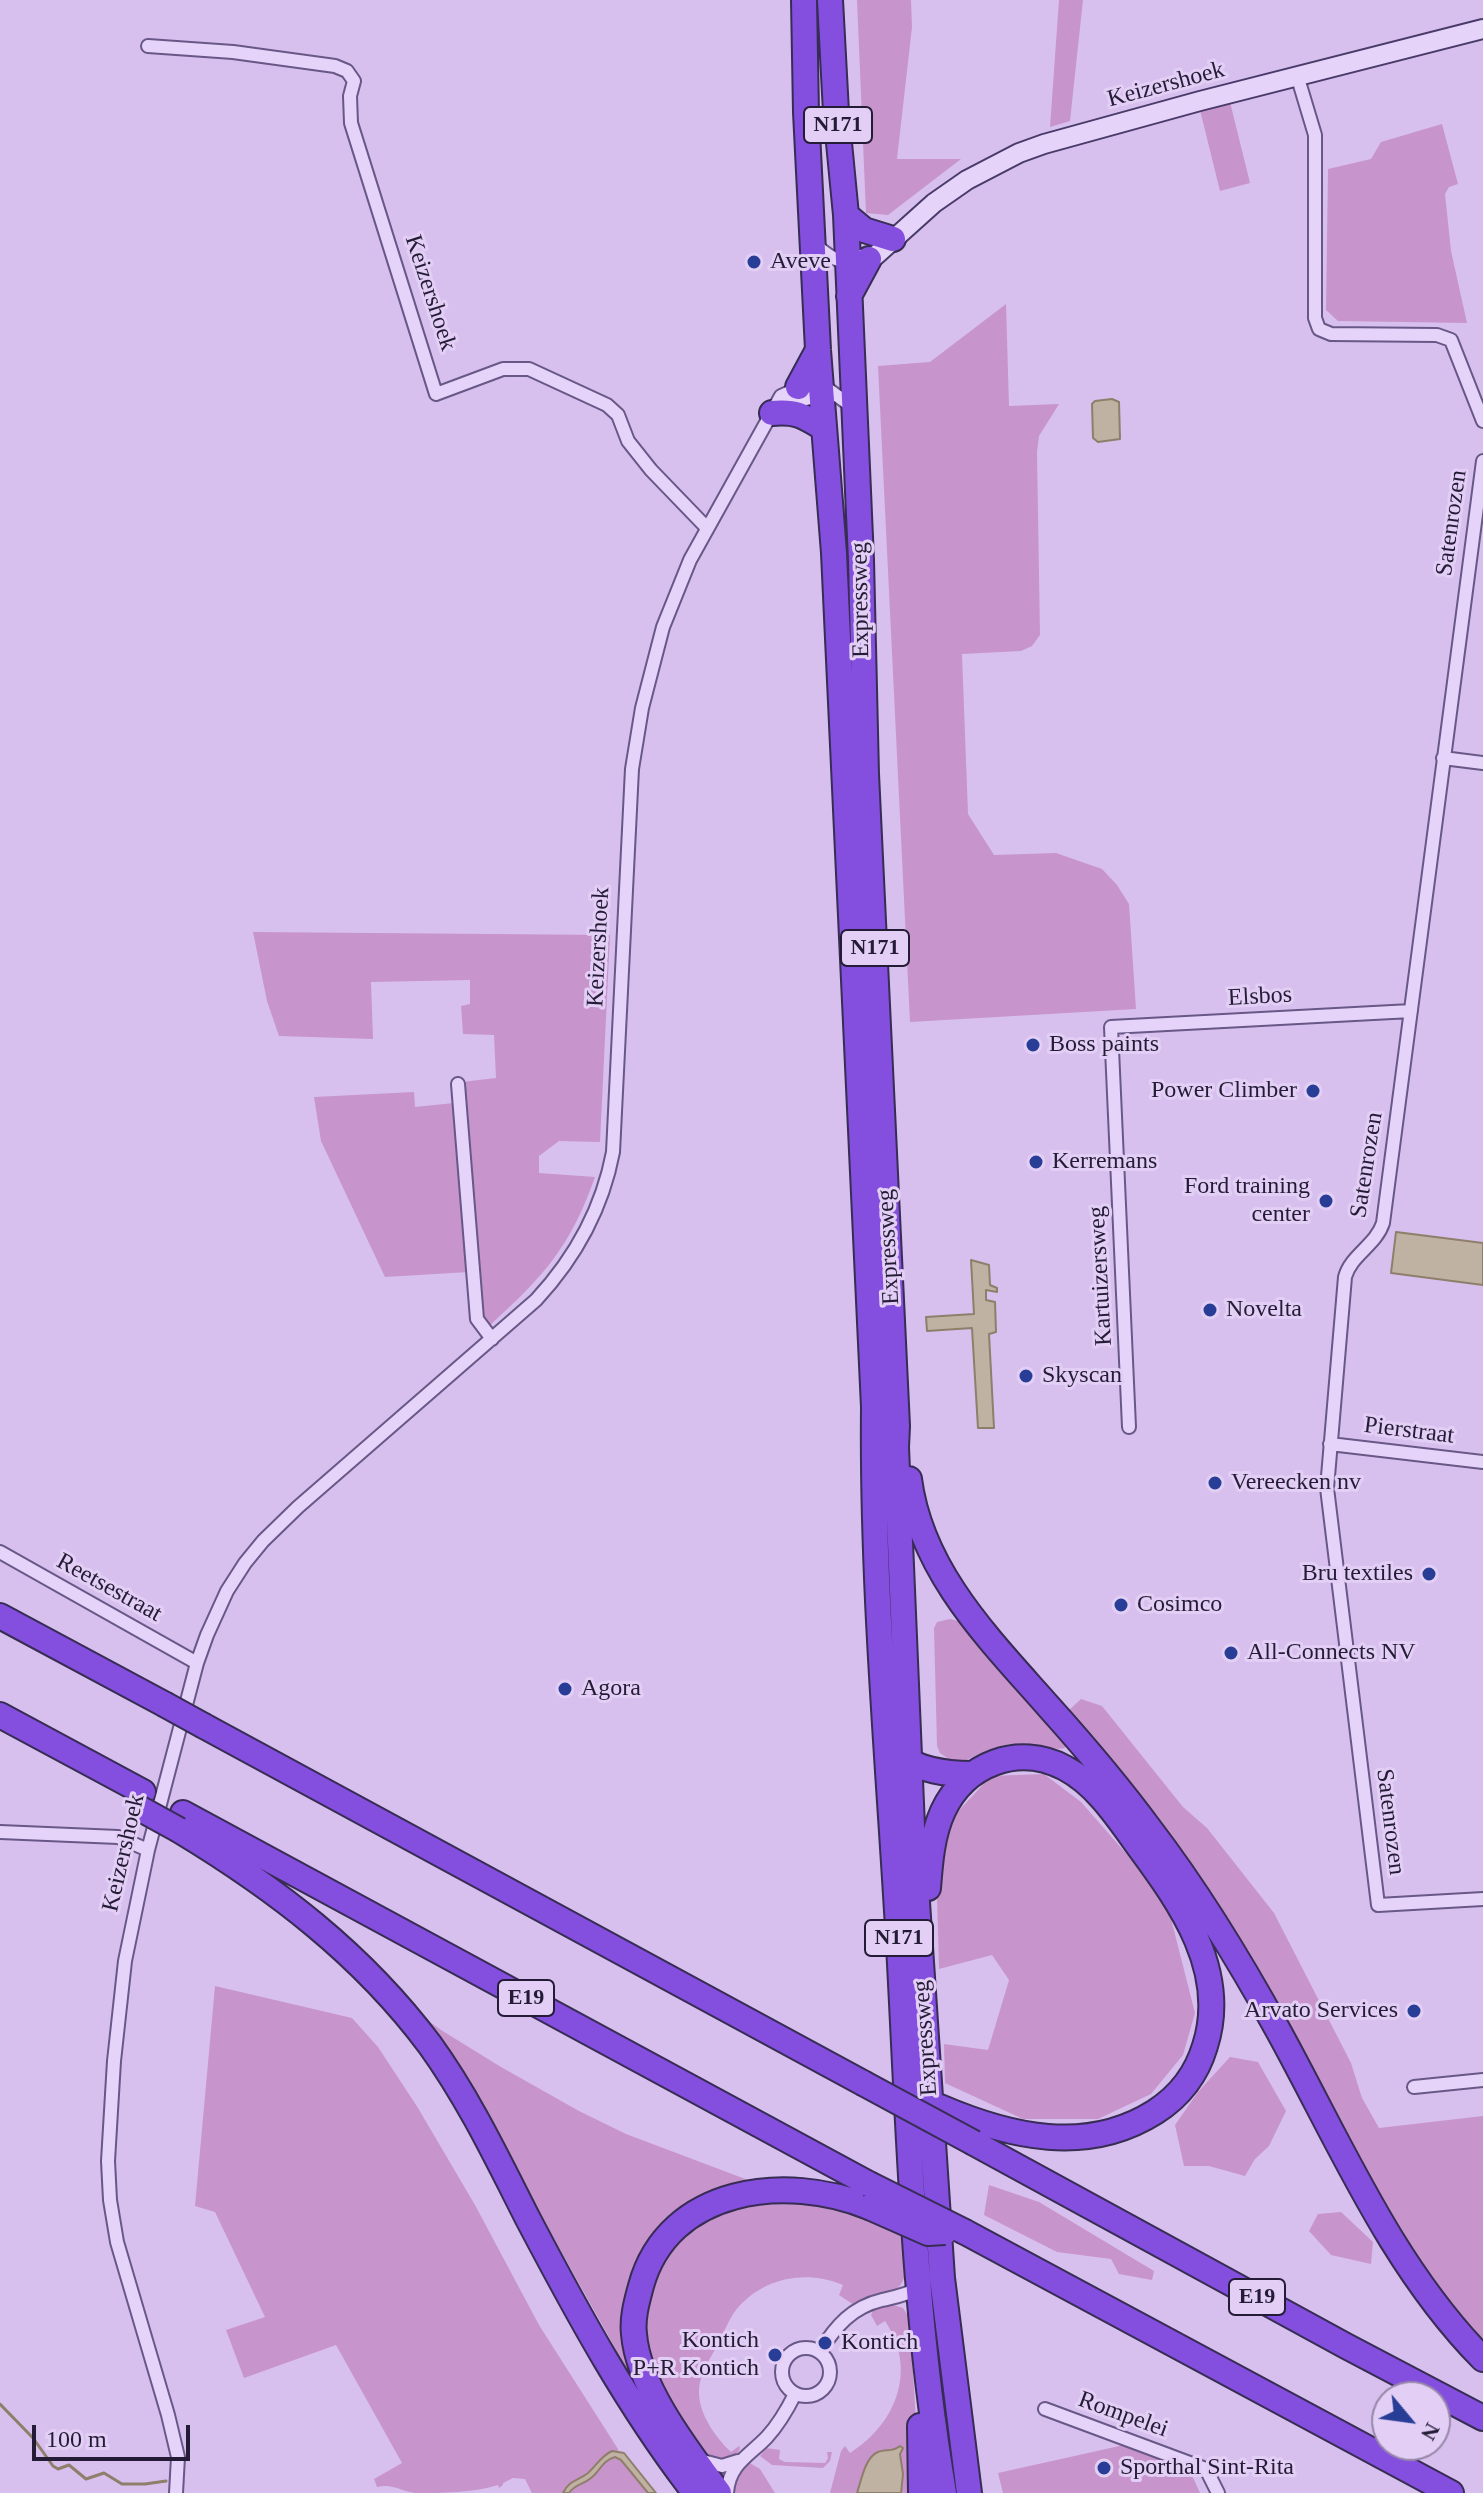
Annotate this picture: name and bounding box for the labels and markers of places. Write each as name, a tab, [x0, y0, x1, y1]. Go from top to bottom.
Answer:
place label: Aveve	[770, 248, 831, 276]
marker: Aveve	[745, 253, 763, 271]
place label: Boss paints	[1049, 1031, 1159, 1059]
marker: Boss paints	[1024, 1036, 1042, 1054]
place label: Power Climber	[1151, 1077, 1297, 1105]
marker: Power Climber	[1304, 1082, 1322, 1100]
place label: Kerremans	[1052, 1148, 1157, 1176]
marker: Kerremans	[1027, 1153, 1045, 1171]
place label: Ford training center	[1184, 1173, 1310, 1229]
marker: Ford training center	[1317, 1192, 1335, 1210]
place label: Novelta	[1226, 1296, 1302, 1324]
marker: Novelta	[1201, 1301, 1219, 1319]
place label: Skyscan	[1042, 1362, 1122, 1390]
marker: Skyscan	[1017, 1367, 1035, 1385]
place label: Vereecken nv	[1231, 1469, 1361, 1497]
marker: Vereecken nv	[1206, 1474, 1224, 1492]
place label: Bru textiles	[1302, 1560, 1413, 1588]
marker: Bru textiles	[1420, 1565, 1438, 1583]
place label: Cosimco	[1137, 1591, 1222, 1619]
marker: Cosimco	[1112, 1596, 1130, 1614]
place label: All-Connects NV	[1247, 1639, 1416, 1667]
marker: All-Connects NV	[1222, 1644, 1240, 1662]
place label: Agora	[581, 1675, 641, 1703]
marker: Agora	[556, 1680, 574, 1698]
place label: Arvato Services	[1244, 1997, 1398, 2025]
marker: Arvato Services	[1405, 2002, 1423, 2020]
place label: Kontich P+R Kontich	[633, 2327, 759, 2383]
place label: Kontich	[841, 2329, 918, 2357]
marker: Kontich	[816, 2334, 834, 2352]
marker: Kontich P+R Kontich	[766, 2346, 784, 2364]
place label: Sporthal Sint-Rita	[1120, 2454, 1294, 2482]
marker: Sporthal Sint-Rita	[1095, 2459, 1113, 2477]

